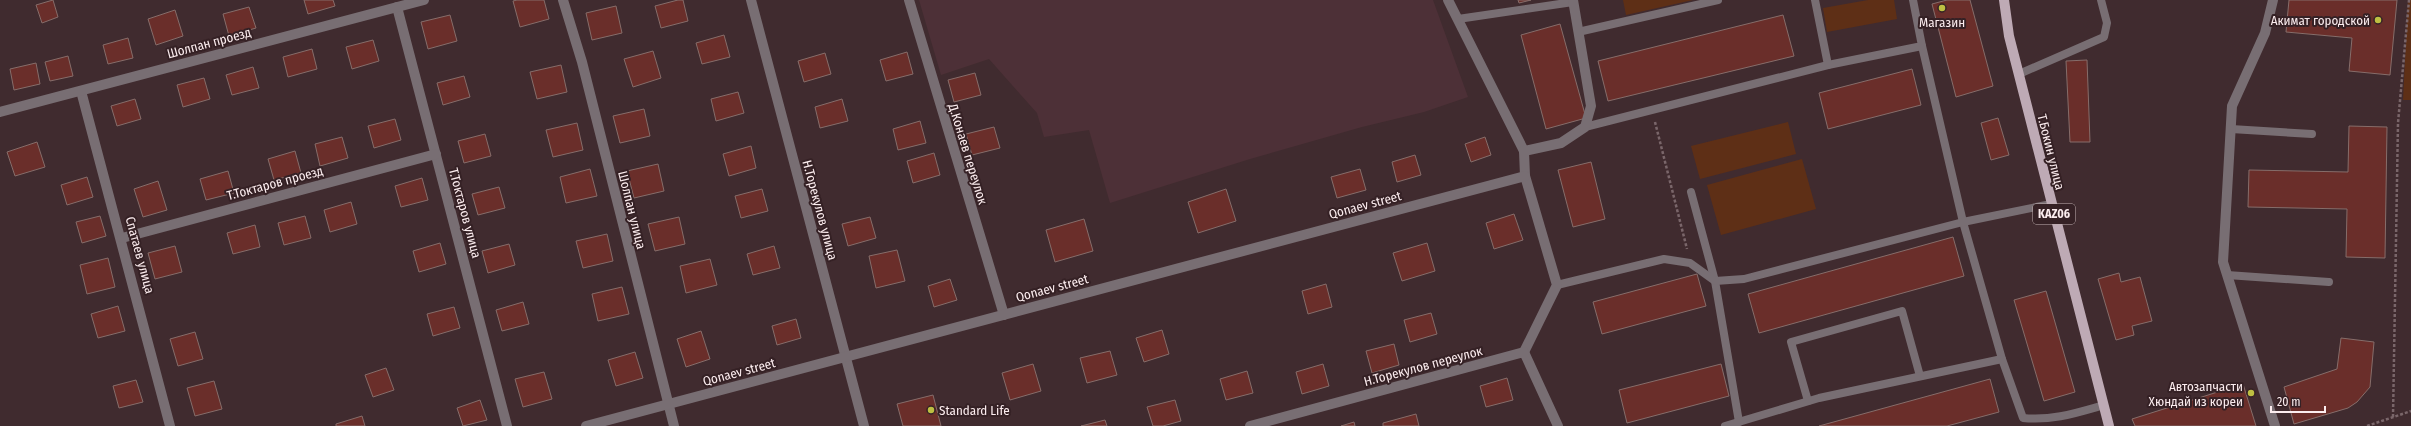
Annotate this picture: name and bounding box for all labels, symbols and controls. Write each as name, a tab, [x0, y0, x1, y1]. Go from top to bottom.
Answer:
marker: Магазин	[1937, 3, 1947, 13]
place label: Акимат городской	[2271, 13, 2370, 28]
place label: Магазин	[1919, 15, 1965, 30]
marker: Акимат городской	[2373, 15, 2383, 25]
street label: Шолпан проезд	[165, 24, 253, 61]
street label: Д.Конаев переулок	[945, 101, 990, 206]
street label: Т.Бокин улица	[2034, 113, 2068, 191]
street label: Н.Торекулов улица	[799, 158, 841, 262]
street label: Т.Токтаров проезд	[225, 163, 325, 203]
street label: Т.Токтаров улица	[446, 166, 484, 260]
street label: Шолпан улица	[615, 169, 649, 251]
street label: Qonaev street	[1327, 188, 1404, 222]
road number: KАZ06	[2033, 204, 2075, 224]
street label: Спатаев улица	[123, 215, 157, 295]
street label: Qonaev street	[1014, 271, 1091, 305]
street label: Н.Торекулов переулок	[1362, 343, 1484, 389]
street label: Qonaev street	[701, 355, 778, 389]
place label: Автозапчасти Хюндай из кореи	[2149, 379, 2243, 409]
marker: Автозапчасти Хюндай из кореи	[2246, 388, 2256, 398]
scale bar	[2271, 388, 2325, 414]
text: 20 m	[2277, 395, 2301, 409]
place label: Standard Life	[939, 403, 1010, 418]
marker: Standard Life	[926, 405, 936, 415]

